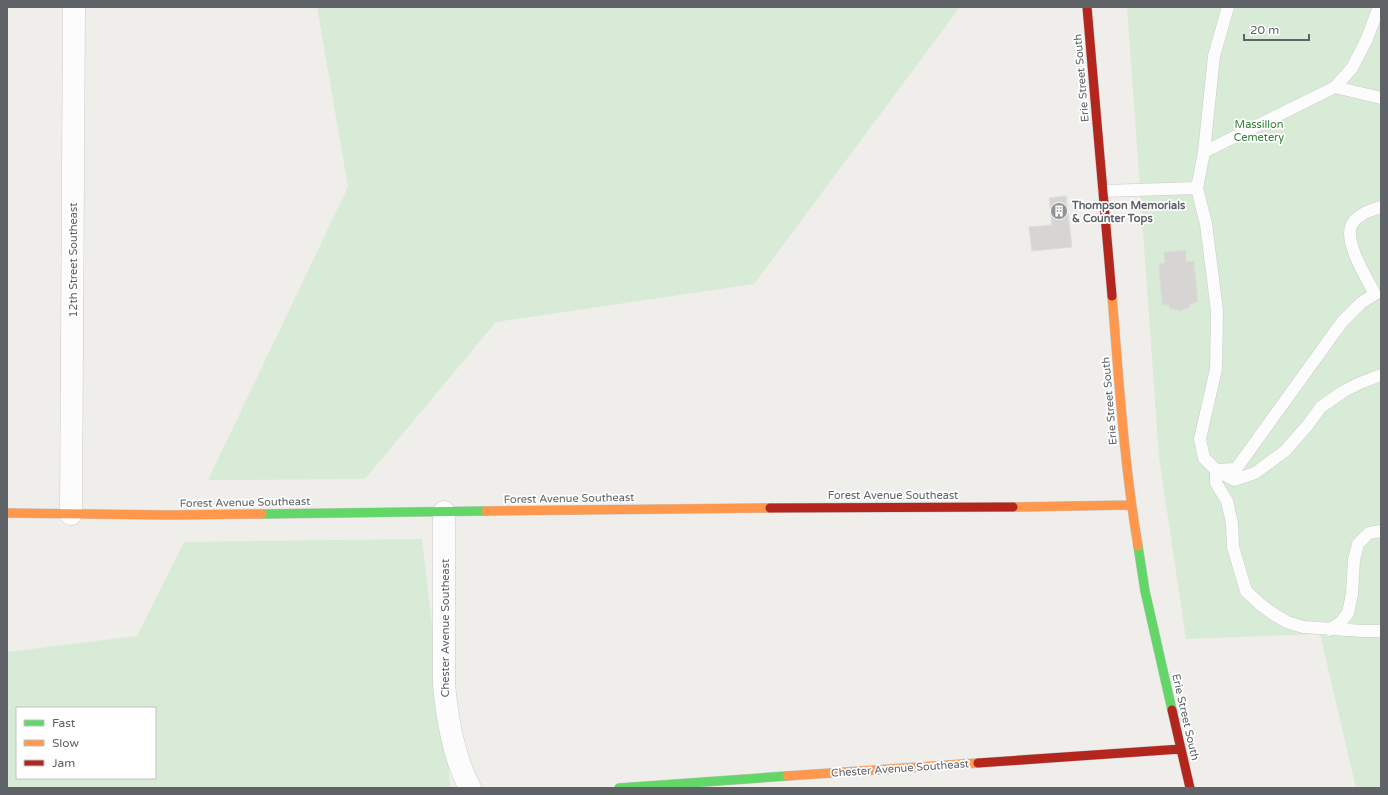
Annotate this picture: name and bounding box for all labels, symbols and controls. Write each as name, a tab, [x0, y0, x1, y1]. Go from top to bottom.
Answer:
scale bar	[1244, 16, 1309, 42]
text: 20 m	[1250, 23, 1279, 37]
street label: Erie Street South	[1071, 33, 1092, 123]
park label: Massillon Cemetery	[1234, 118, 1284, 144]
place label: Thompson Memorials & Counter Tops	[1071, 199, 1186, 226]
building icon: Thompson Memorials & Counter Tops	[1049, 201, 1069, 221]
street label: 12th Street Southeast	[67, 203, 80, 317]
street label: Erie Street South	[1099, 356, 1120, 446]
street label: Forest Avenue Southeast	[828, 489, 958, 502]
street label: Forest Avenue Southeast	[504, 491, 634, 506]
street label: Forest Avenue Southeast	[180, 495, 310, 510]
street label: Chester Avenue Southeast	[439, 559, 452, 697]
street label: Erie Street South	[1169, 673, 1202, 762]
legend	[16, 707, 156, 779]
text: Fast	[52, 716, 76, 730]
text: Slow	[52, 736, 79, 750]
text: Jam	[52, 756, 75, 770]
street label: Chester Avenue Southeast	[831, 757, 970, 780]

